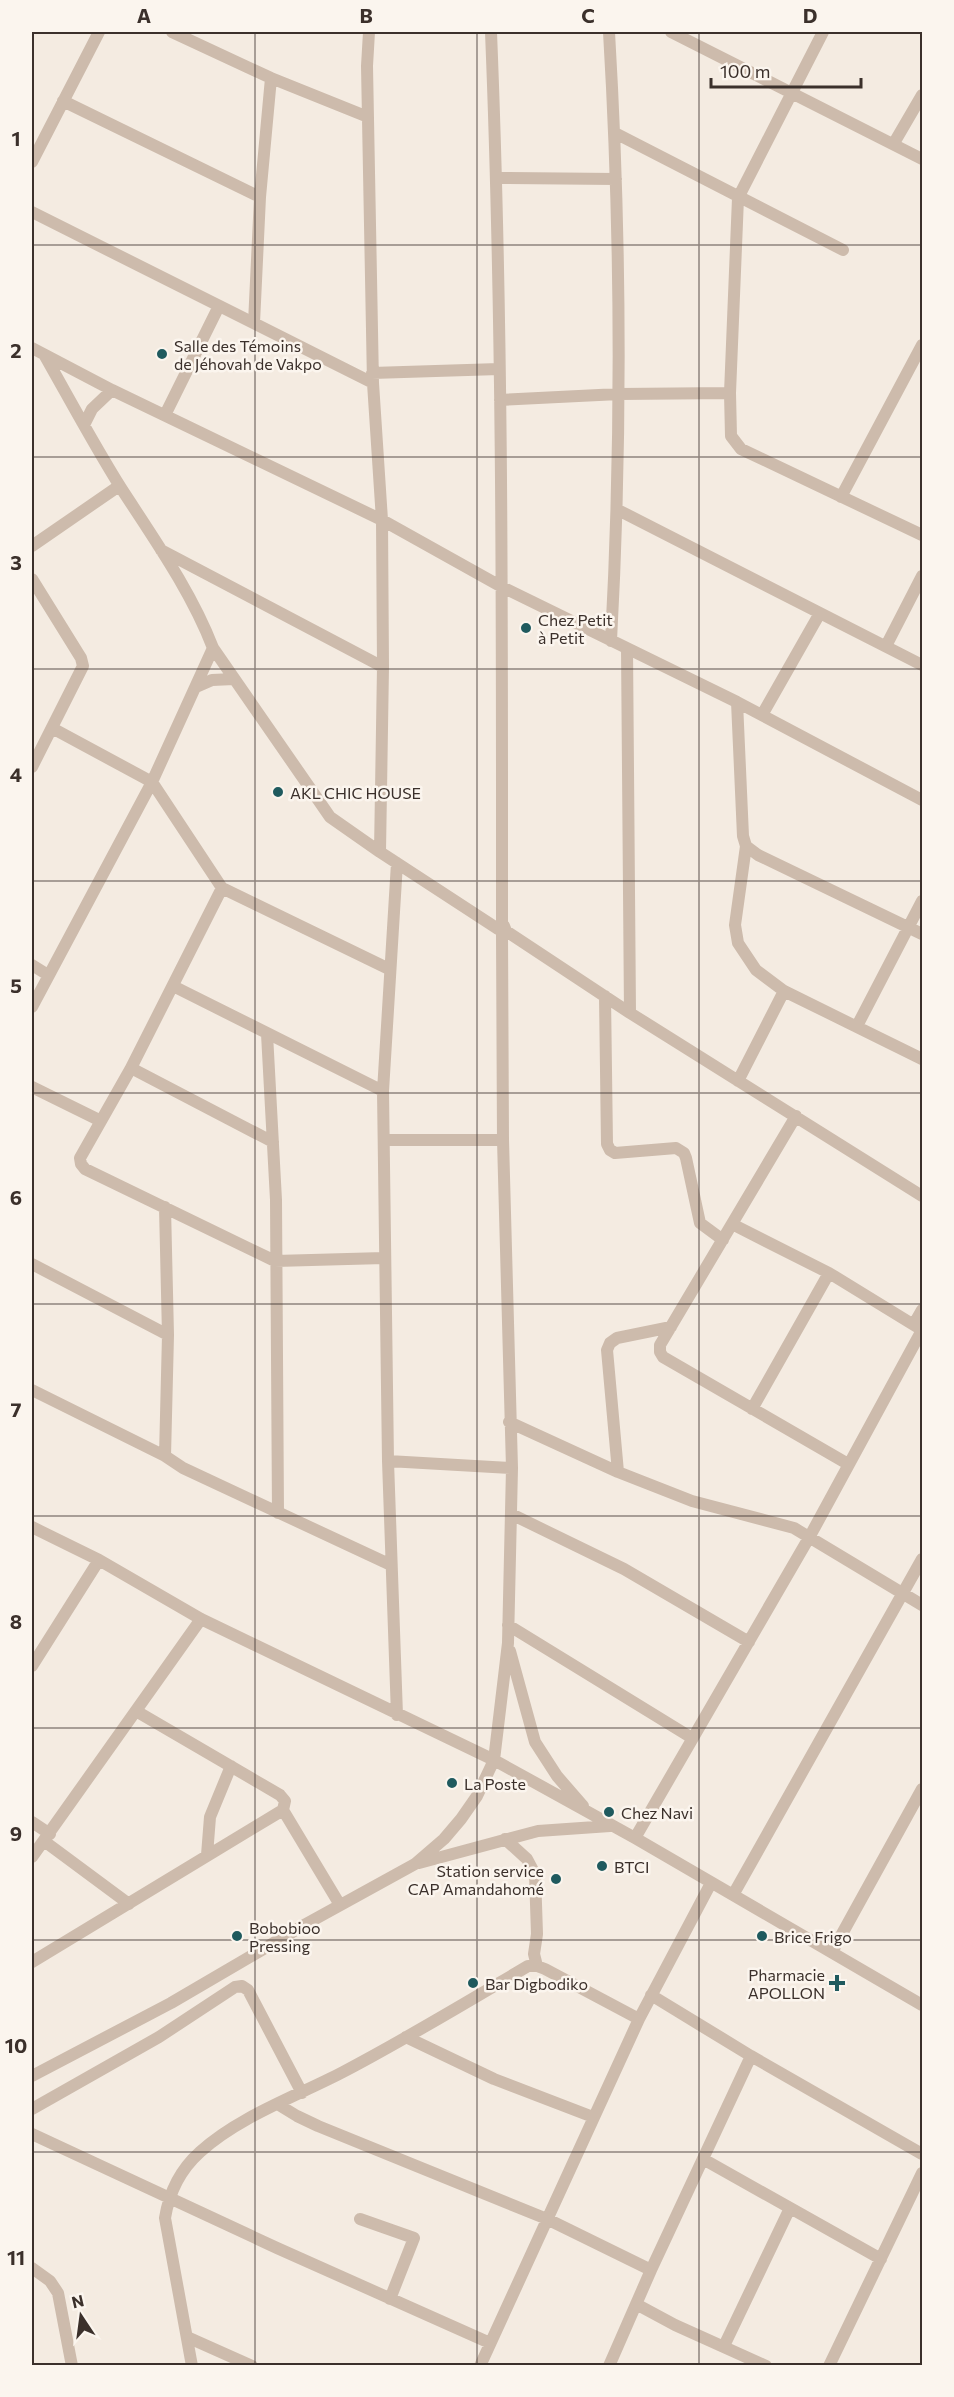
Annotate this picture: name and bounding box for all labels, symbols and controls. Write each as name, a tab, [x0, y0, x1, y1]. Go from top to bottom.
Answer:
text: A	[137, 3, 151, 27]
text: B	[359, 3, 373, 27]
text: C	[581, 3, 595, 27]
text: D	[803, 3, 817, 27]
scale bar	[711, 51, 861, 89]
text: 100 m	[720, 60, 770, 82]
text: 1	[11, 126, 21, 150]
place label: Salle des Témoins de Jéhovah de Vakpo	[174, 336, 322, 373]
text: 2	[10, 338, 22, 362]
marker: Salle des Témoins de Jéhovah de Vakpo	[155, 347, 169, 361]
text: 3	[10, 550, 22, 574]
place label: Chez Petit à Petit	[538, 610, 613, 647]
marker: Chez Petit à Petit	[519, 621, 533, 635]
text: 4	[10, 762, 22, 786]
place label: AKL CHIC HOUSE	[290, 783, 421, 802]
marker: AKL CHIC HOUSE	[271, 785, 285, 799]
text: 5	[10, 973, 22, 997]
text: 6	[10, 1185, 22, 1209]
text: 7	[11, 1397, 22, 1421]
text: 8	[10, 1609, 22, 1633]
place label: La Poste	[464, 1774, 526, 1793]
marker: La Poste	[445, 1776, 459, 1790]
place label: Chez Navi	[621, 1803, 693, 1822]
marker: Chez Navi	[602, 1805, 616, 1819]
text: 9	[10, 1821, 22, 1845]
place label: BTCI	[614, 1857, 649, 1876]
marker: BTCI	[595, 1859, 609, 1873]
place label: Station service CAP Amandahomé	[408, 1861, 544, 1898]
marker: Station service CAP Amandahomé	[549, 1872, 563, 1886]
place label: Bobobioo Pressing	[249, 1918, 321, 1955]
place label: Brice Frigo	[774, 1927, 852, 1946]
marker: Bobobioo Pressing	[230, 1929, 244, 1943]
marker: Brice Frigo	[755, 1929, 769, 1943]
place label: Pharmacie APOLLON	[748, 1965, 825, 2002]
place label: Bar Digbodiko	[485, 1974, 588, 1993]
marker: Bar Digbodiko	[466, 1976, 480, 1990]
marker: Pharmacie APOLLON	[830, 1976, 844, 1990]
text: 10	[5, 2033, 27, 2057]
text: 11	[7, 2245, 25, 2269]
north arrow	[51, 2286, 111, 2346]
text: N	[70, 2290, 85, 2312]

